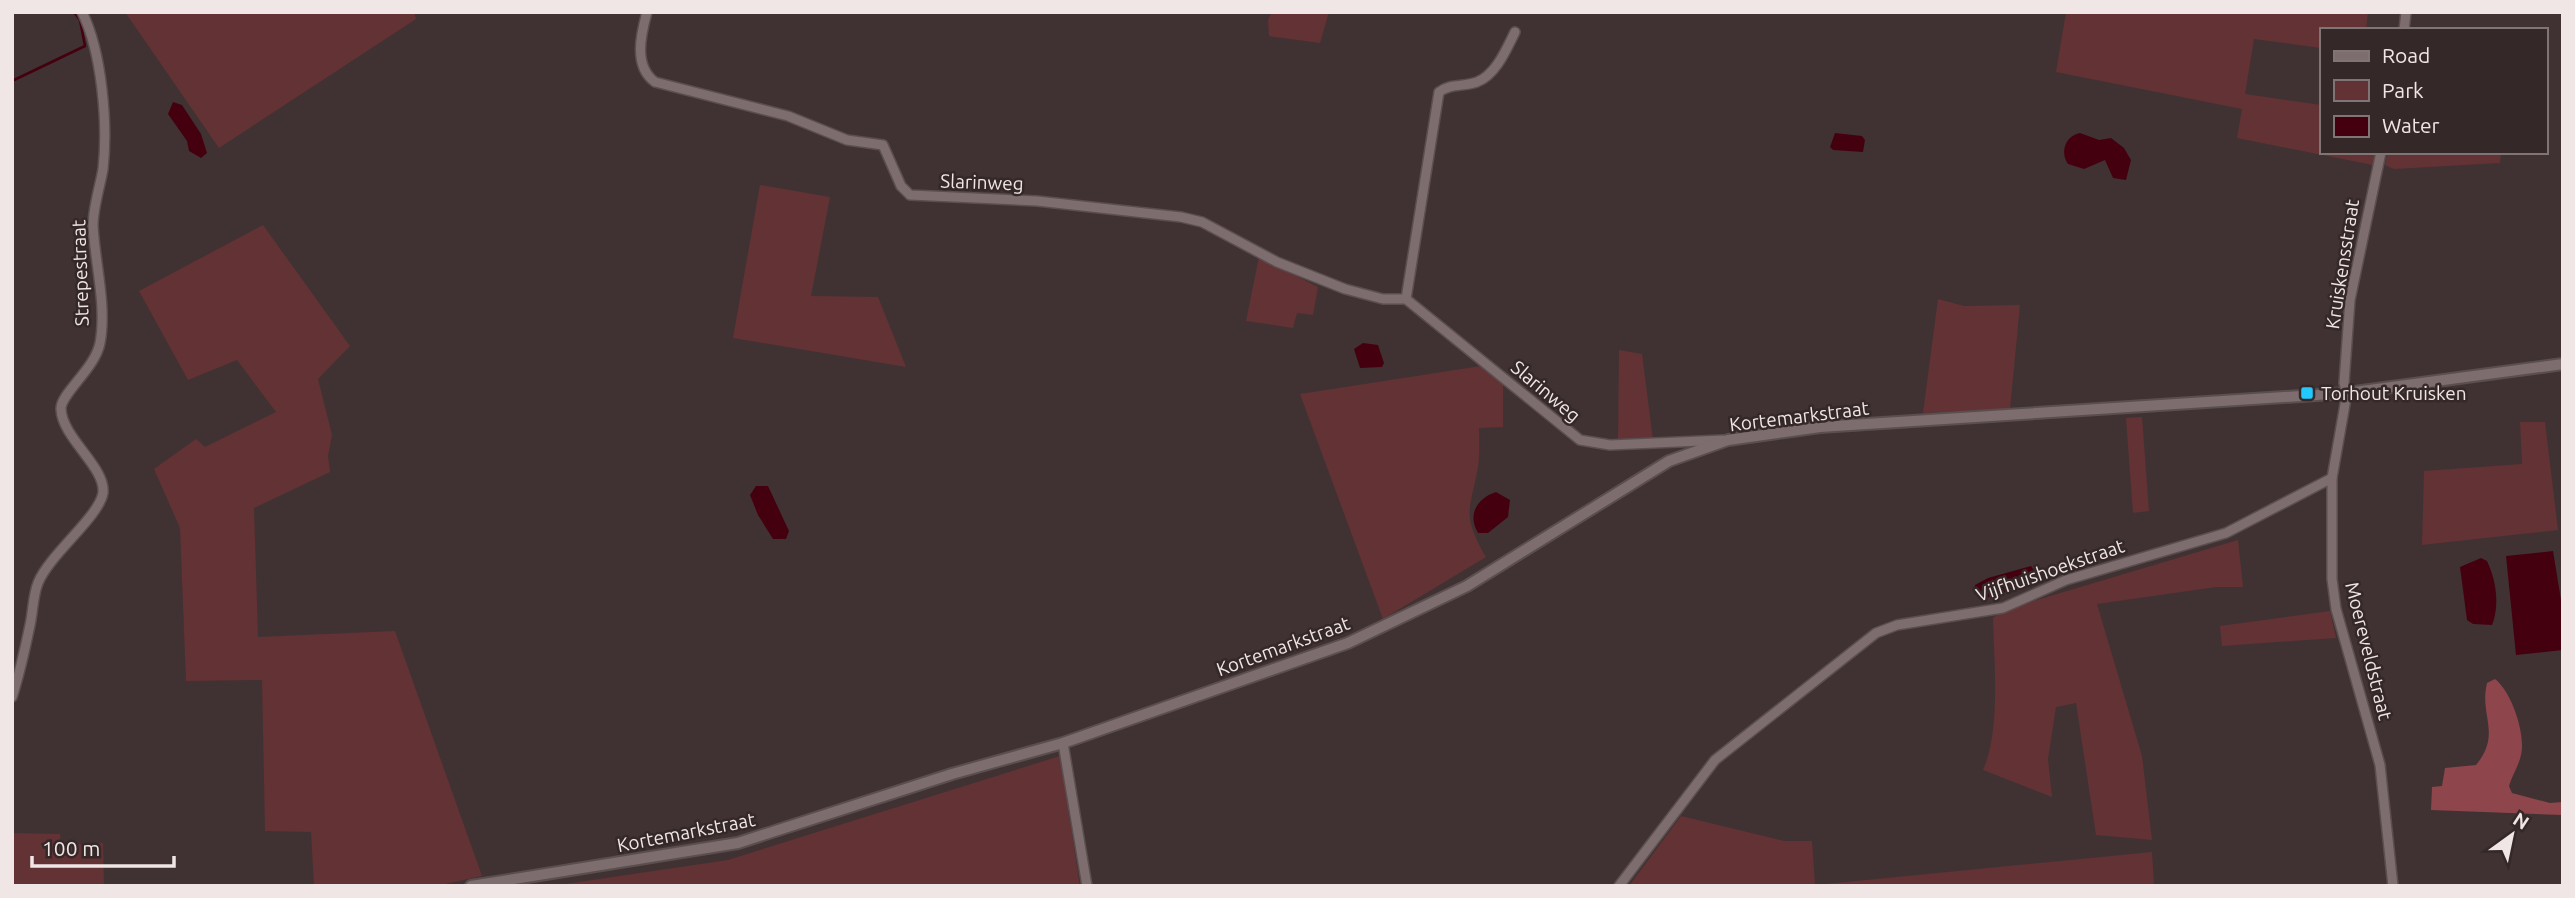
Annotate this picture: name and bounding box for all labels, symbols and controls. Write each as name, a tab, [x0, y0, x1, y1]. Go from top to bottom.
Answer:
legend	[2320, 28, 2547, 154]
text: Road	[2382, 43, 2430, 67]
text: Park	[2382, 78, 2424, 102]
text: Water	[2382, 113, 2440, 137]
street label: Slarinweg	[940, 170, 1024, 194]
street label: Kruiskensstraat	[2321, 197, 2363, 331]
street label: Strepestraat	[67, 219, 93, 327]
street label: Slarinweg	[1507, 356, 1585, 426]
place label: Torhout Kruisken	[2321, 382, 2467, 404]
marker: Torhout Kruisken	[2299, 385, 2315, 401]
street label: Kortemarkstraat	[1728, 396, 1871, 435]
street label: Vijfhuishoekstraat	[1973, 534, 2128, 606]
street label: Moereveldstraat	[2341, 580, 2397, 723]
street label: Kortemarkstraat	[1213, 611, 1353, 680]
north arrow	[2477, 800, 2547, 870]
street label: Kortemarkstraat	[615, 808, 758, 856]
text: N	[2509, 808, 2533, 834]
scale bar	[32, 824, 173, 868]
text: 100 m	[42, 836, 100, 860]

